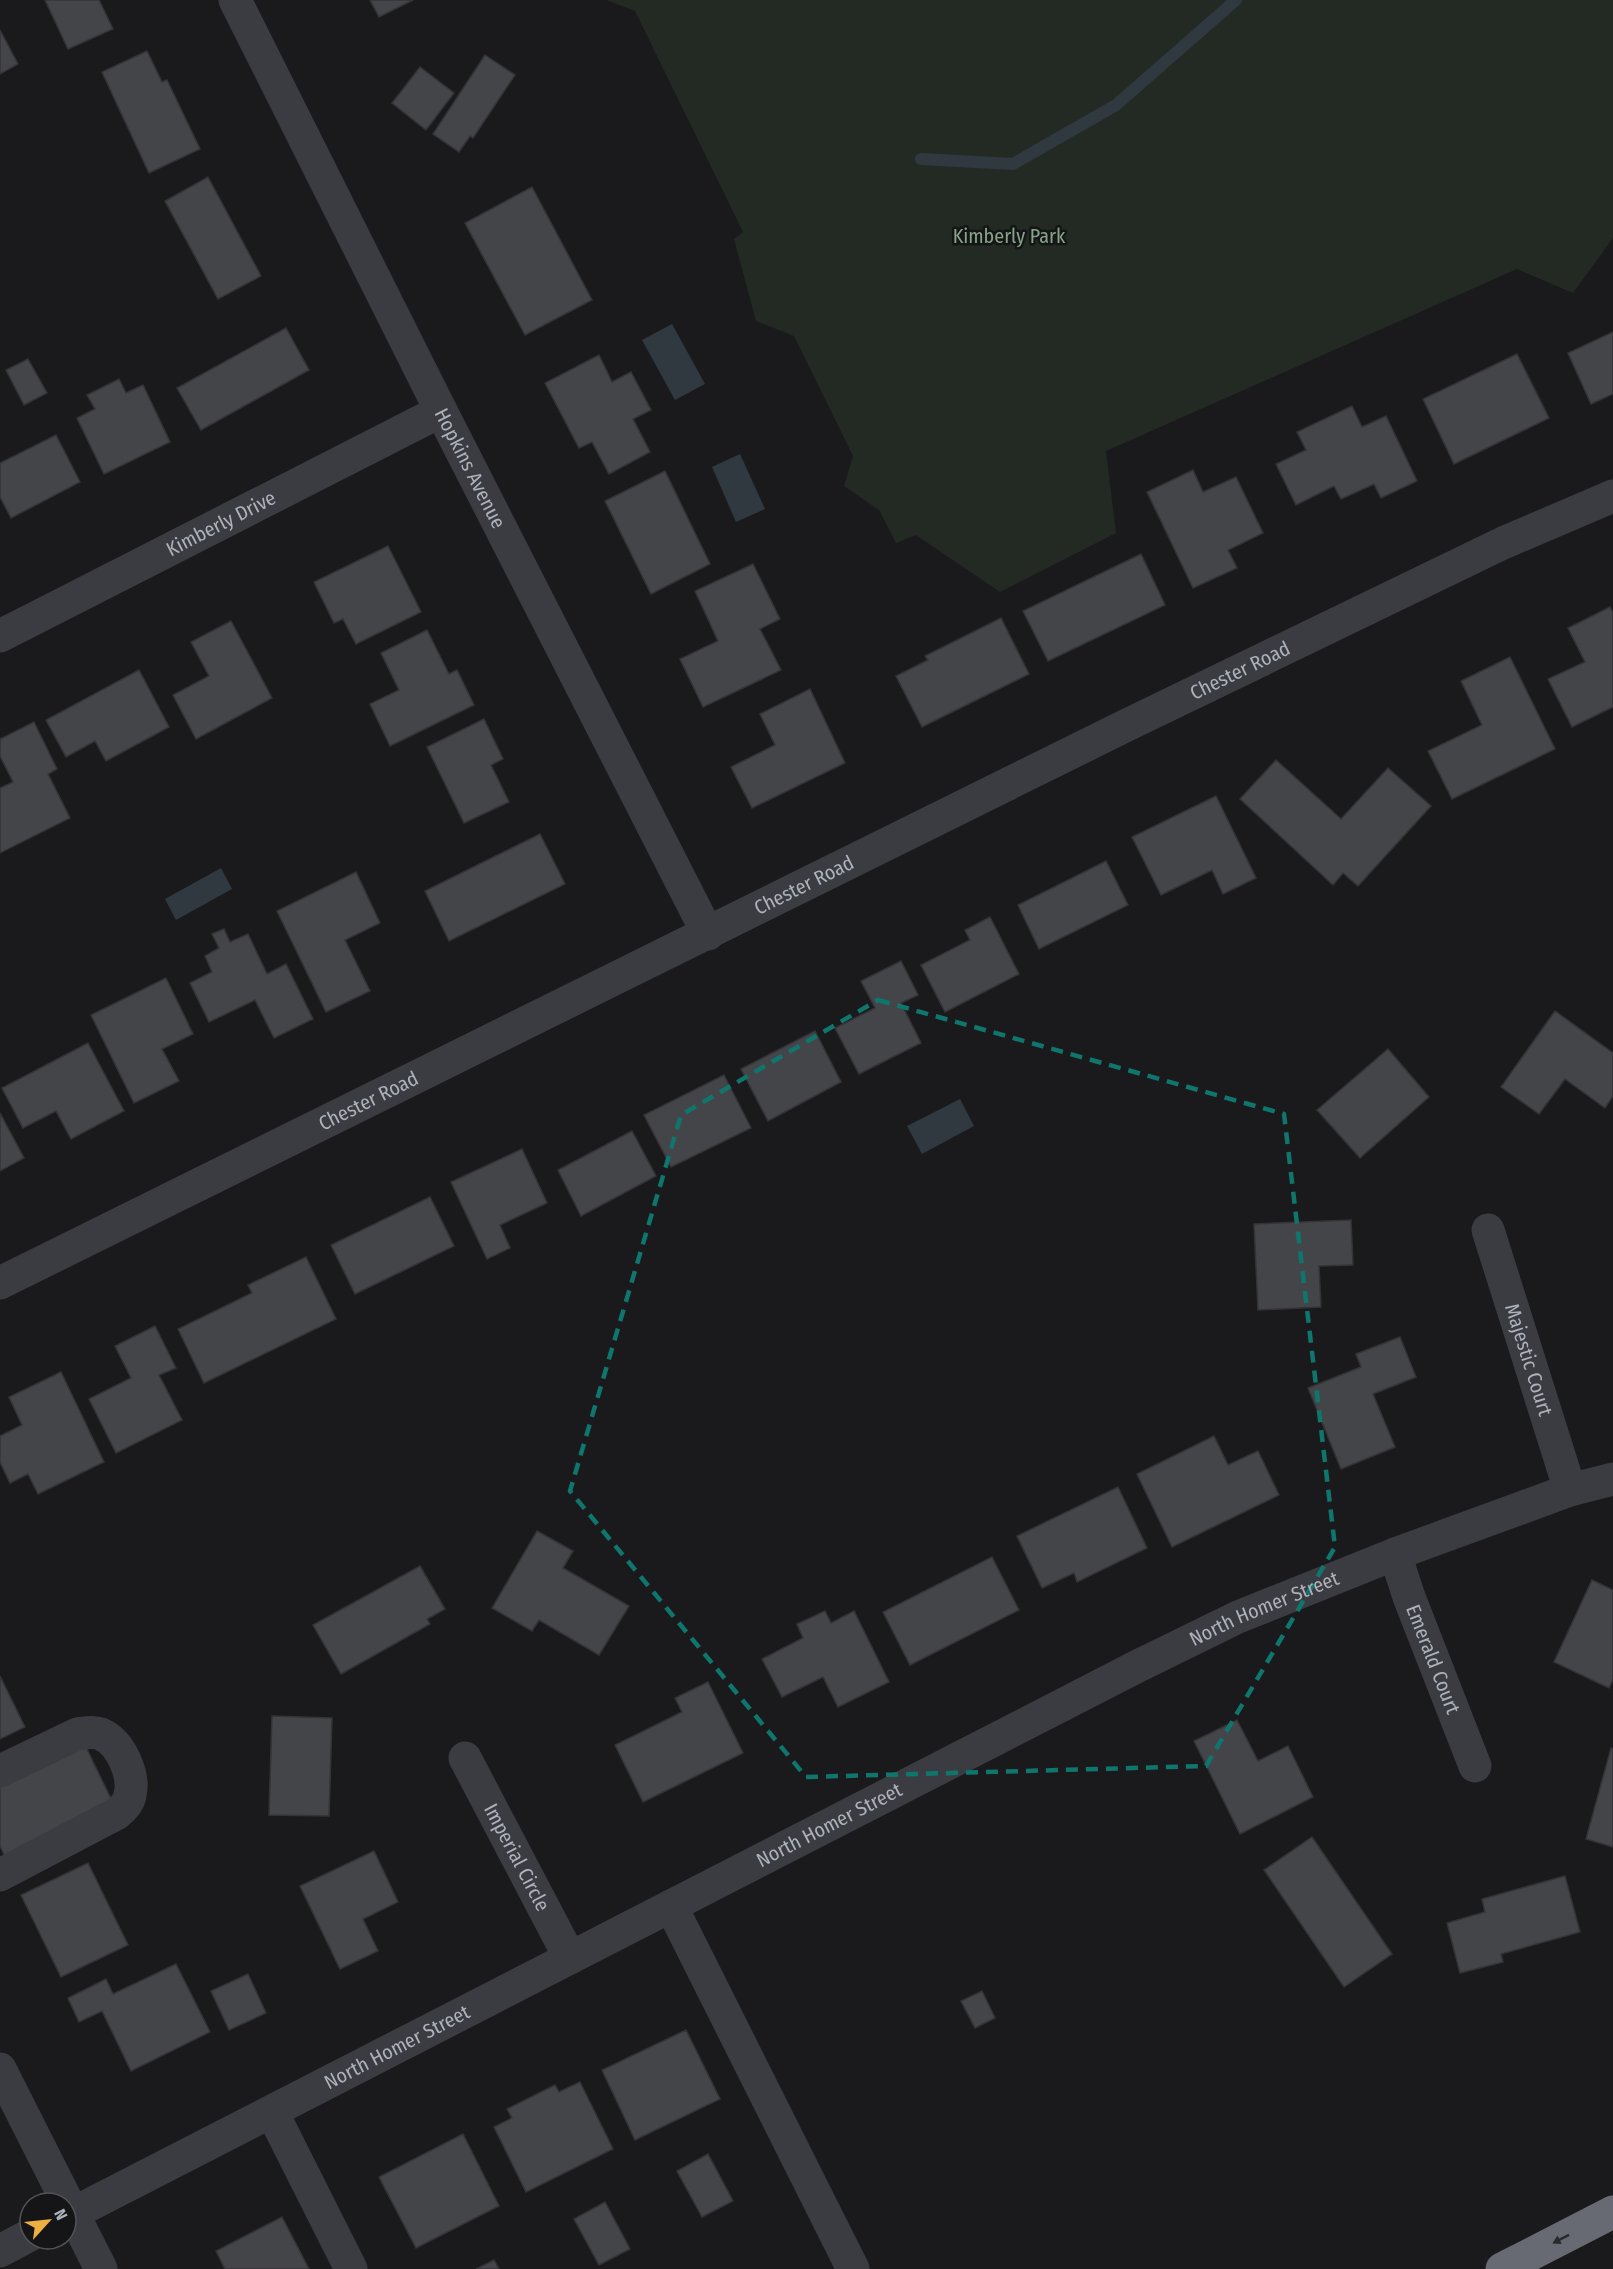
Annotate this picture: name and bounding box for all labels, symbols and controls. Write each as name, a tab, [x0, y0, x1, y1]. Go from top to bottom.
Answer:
park label: Kimberly Park	[953, 224, 1066, 248]
street label: Hopkins Avenue	[430, 404, 511, 532]
street label: Kimberly Drive	[162, 485, 280, 561]
street label: Chester Road	[1186, 636, 1294, 705]
street label: Chester Road	[750, 850, 858, 920]
street label: Chester Road	[314, 1066, 422, 1135]
street label: Majestic Court	[1500, 1301, 1558, 1419]
street label: North Homer Street	[1185, 1566, 1343, 1651]
street label: Emerald Court	[1401, 1601, 1466, 1718]
street label: North Homer Street	[752, 1777, 906, 1872]
street label: Imperial Circle	[479, 1799, 555, 1915]
street label: North Homer Street	[320, 1999, 474, 2094]
north arrow	[18, 2191, 78, 2251]
text: N	[50, 2206, 72, 2223]
one-way arrow	[1552, 2234, 1569, 2244]

